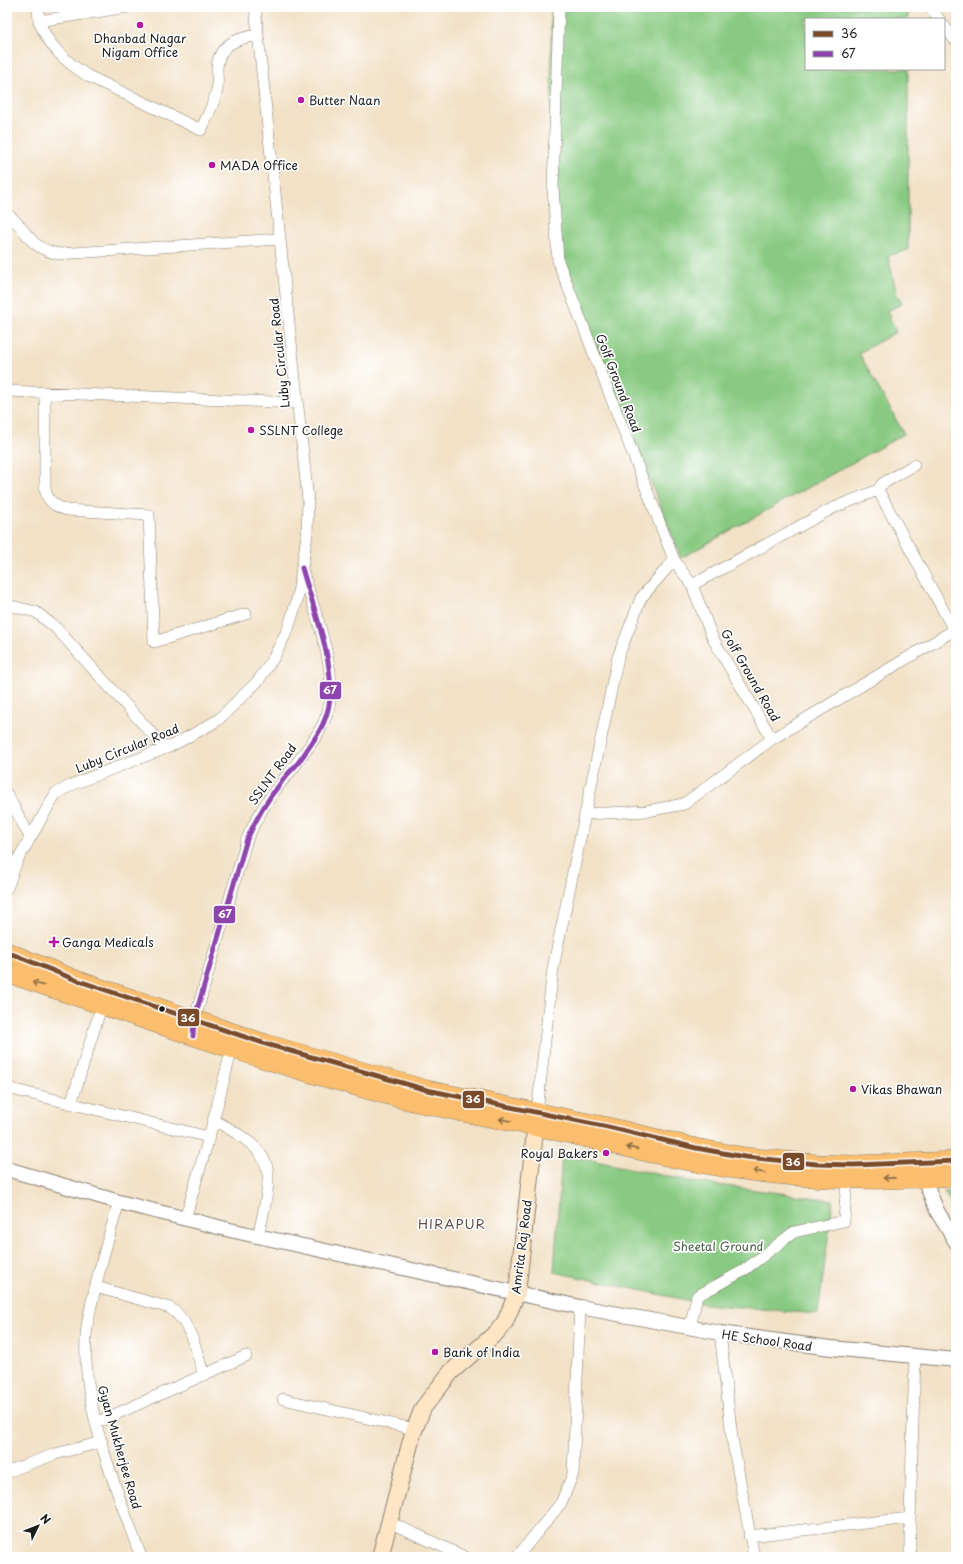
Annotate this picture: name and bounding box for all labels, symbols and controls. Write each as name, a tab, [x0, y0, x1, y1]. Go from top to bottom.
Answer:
legend	[805, 18, 945, 70]
marker: Dhanbad Nagar Nigam Office	[135, 20, 145, 30]
text: 36	[841, 24, 857, 42]
place label: Dhanbad Nagar Nigam Office	[94, 29, 187, 61]
text: 67	[841, 44, 856, 62]
place label: Butter Naan	[309, 91, 380, 109]
marker: Butter Naan	[296, 95, 306, 105]
place label: MADA Office	[220, 156, 298, 174]
marker: MADA Office	[207, 160, 217, 170]
street label: Luby Circular Road	[264, 297, 294, 409]
street label: Golf Ground Road	[592, 331, 646, 435]
place label: SSLNT College	[259, 421, 344, 439]
marker: SSLNT College	[246, 425, 256, 435]
street label: Golf Ground Road	[717, 625, 785, 725]
line badge: 67	[319, 681, 342, 700]
text: 67	[323, 681, 338, 698]
street label: Luby Circular Road	[72, 719, 182, 777]
street label: SSLNT Road	[244, 740, 300, 808]
line badge: 67	[213, 905, 236, 924]
text: 67	[218, 905, 233, 922]
place label: Ganga Medicals	[62, 933, 154, 951]
marker: Ganga Medicals	[49, 937, 59, 947]
one-way arrow	[32, 979, 44, 987]
unlabelled marker	[157, 1004, 167, 1014]
line badge: 36	[177, 1008, 200, 1027]
text: 36	[181, 1009, 196, 1026]
place label: Vikas Bhawan	[861, 1080, 942, 1098]
marker: Vikas Bhawan	[848, 1084, 858, 1094]
line badge: 36	[462, 1090, 485, 1109]
text: 36	[466, 1090, 481, 1107]
one-way arrow	[499, 1116, 512, 1124]
place label: Royal Bakers	[521, 1144, 599, 1162]
one-way arrow	[625, 1144, 638, 1152]
marker: Royal Bakers	[601, 1148, 611, 1158]
line badge: 36	[782, 1152, 805, 1171]
text: 36	[786, 1153, 801, 1170]
one-way arrow	[753, 1168, 766, 1176]
one-way arrow	[883, 1174, 896, 1182]
street label: Amrita Raj Road	[506, 1199, 536, 1295]
district label: HIRAPUR	[418, 1214, 486, 1233]
park label: Sheetal Ground	[673, 1237, 764, 1255]
street label: HE School Road	[721, 1325, 813, 1355]
place label: Bank of India	[443, 1343, 520, 1361]
marker: Bank of India	[430, 1347, 440, 1357]
street label: Gyan Mukherjee Road	[94, 1383, 146, 1511]
north arrow	[18, 1506, 58, 1546]
text: N	[36, 1510, 55, 1528]

